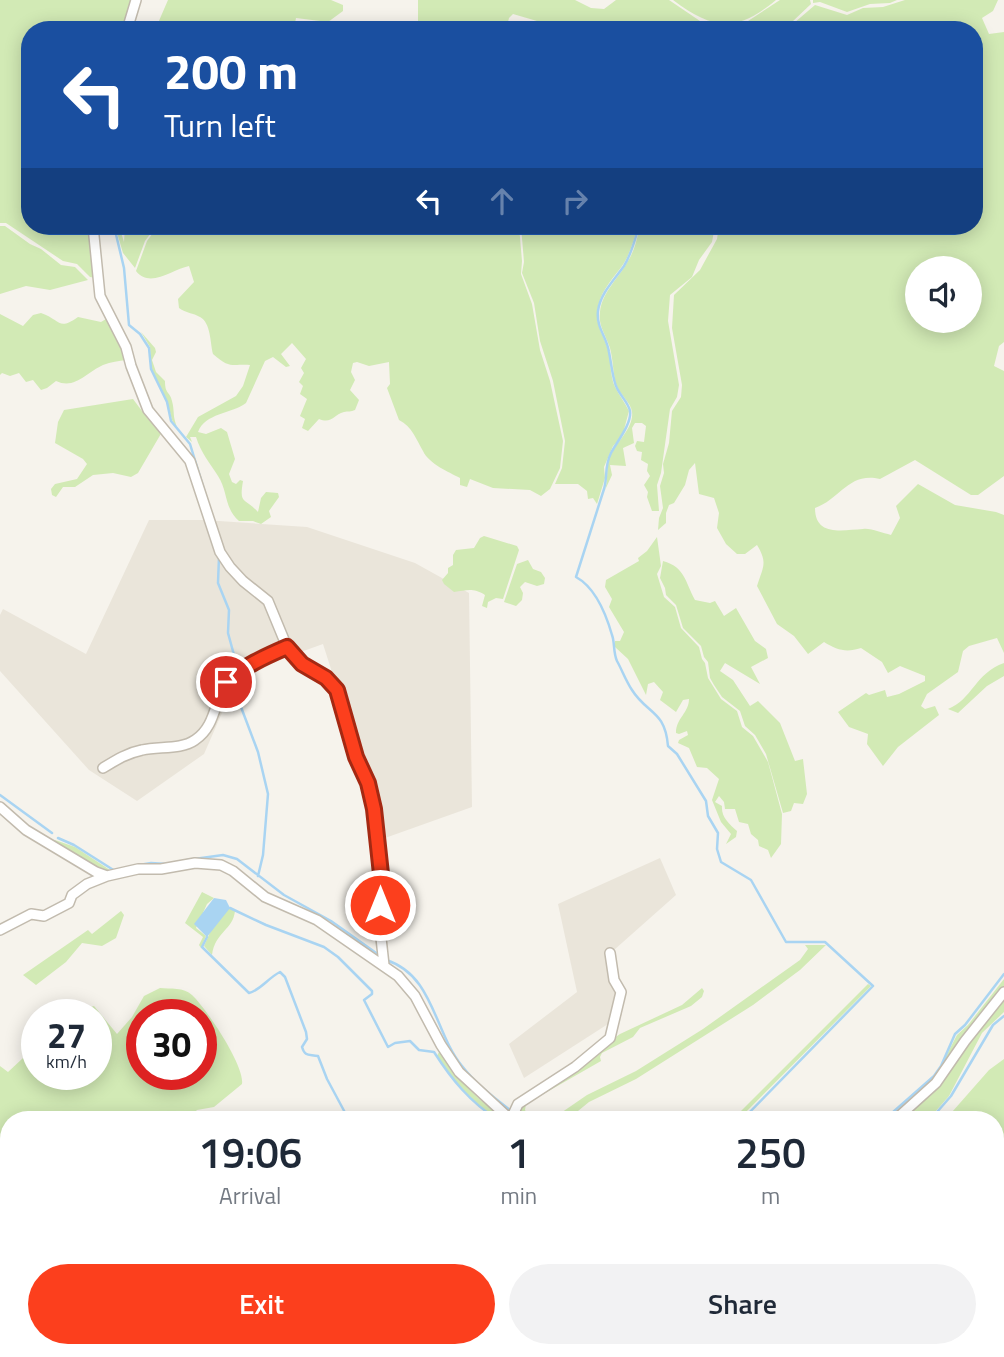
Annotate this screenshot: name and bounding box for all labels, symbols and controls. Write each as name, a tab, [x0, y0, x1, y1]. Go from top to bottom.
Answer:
text: 200 m	[164, 33, 298, 108]
icon: left	[49, 49, 140, 140]
text: Turn left	[164, 101, 276, 149]
icon: left	[410, 182, 448, 220]
icon: ahead	[483, 182, 521, 220]
icon: right	[556, 182, 594, 220]
map controls	[905, 256, 982, 333]
button: sound	[905, 256, 982, 333]
pin	[196, 652, 256, 712]
icon: arrive	[207, 663, 245, 701]
position arrow	[343, 868, 417, 942]
speed limit sign: 30	[126, 999, 217, 1090]
text: 27	[47, 1008, 86, 1062]
text: km/h	[46, 1048, 87, 1075]
text: 19:06	[198, 1120, 302, 1184]
text: 1	[507, 1120, 531, 1184]
text: 250	[735, 1120, 806, 1184]
text: Arrival	[219, 1178, 281, 1213]
text: min	[500, 1178, 537, 1213]
text: m	[761, 1178, 780, 1213]
button: Exit	[28, 1264, 495, 1344]
button: Share	[509, 1264, 976, 1344]

